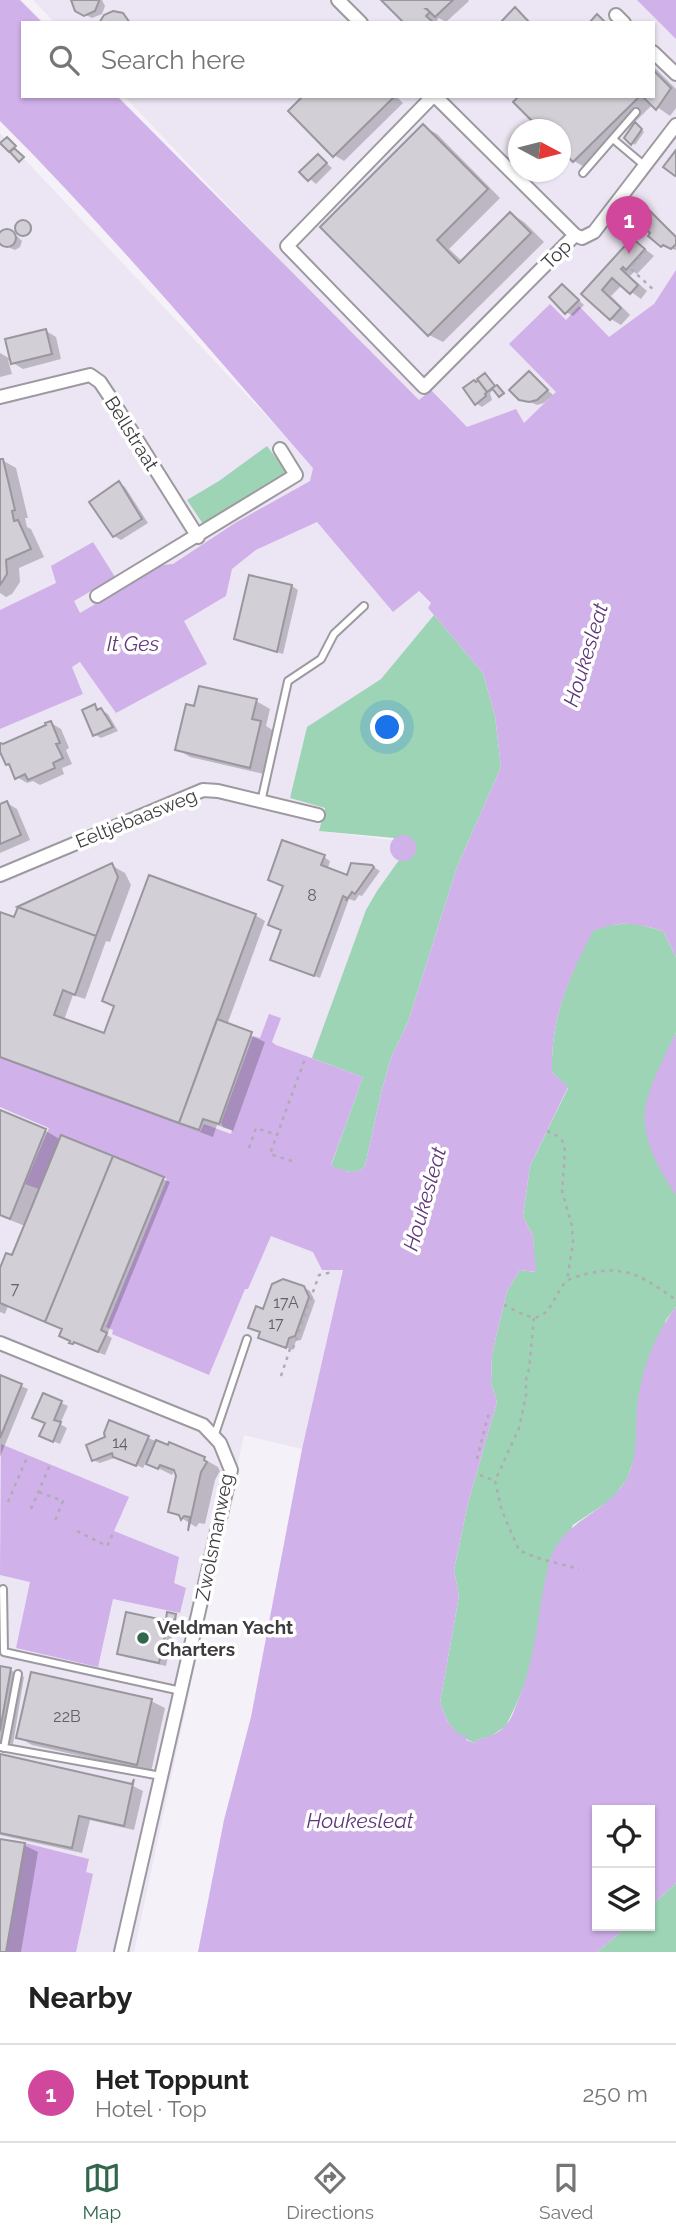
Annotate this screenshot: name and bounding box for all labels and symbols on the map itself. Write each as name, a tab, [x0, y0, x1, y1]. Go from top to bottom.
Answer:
north arrow	[508, 119, 571, 182]
pin: 1	[606, 196, 652, 254]
street label: Top	[537, 235, 575, 273]
street label: Bellstraat	[101, 392, 164, 475]
water label: Houkesleat	[558, 600, 613, 710]
water label: It Ges	[107, 631, 159, 656]
your location	[370, 710, 404, 744]
street label: Eeltjebaasweg	[72, 784, 200, 852]
house number: 8	[307, 886, 317, 905]
water label: Houkesleat	[398, 1144, 451, 1254]
house number: 7	[11, 1279, 20, 1298]
house number: 17A	[273, 1293, 299, 1312]
house number: 17	[268, 1314, 284, 1333]
house number: 14	[112, 1433, 128, 1452]
street label: Zwolsmanweg	[191, 1472, 237, 1602]
place label: Veldman Yacht Charters	[157, 1616, 294, 1660]
marker: Veldman Yacht Charters	[135, 1630, 151, 1646]
house number: 22B	[53, 1707, 81, 1726]
water label: Houkesleat	[307, 1808, 414, 1833]

